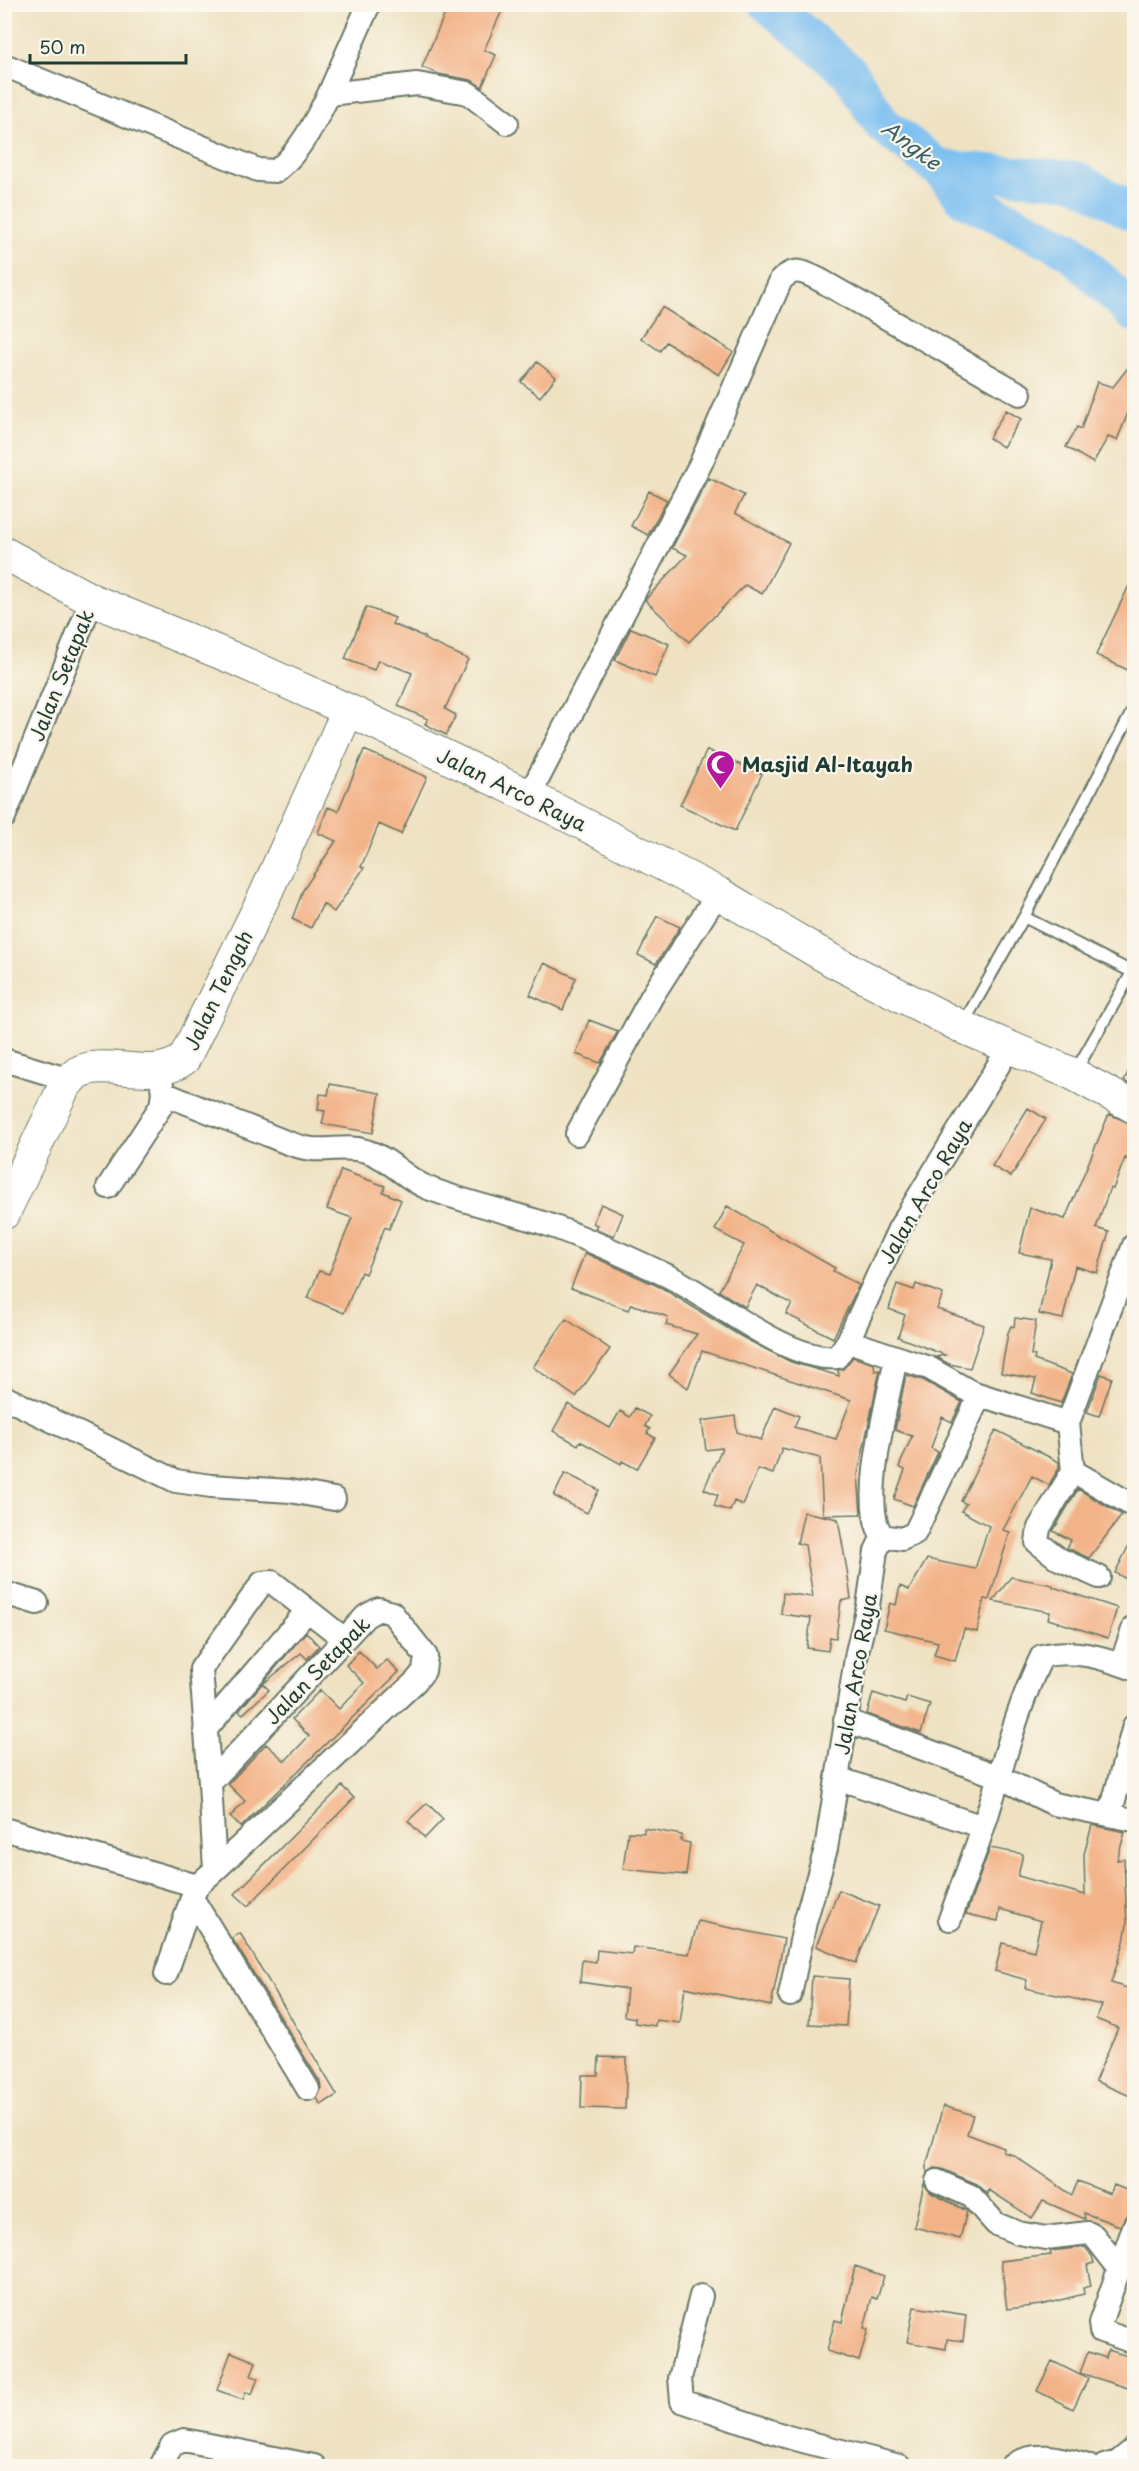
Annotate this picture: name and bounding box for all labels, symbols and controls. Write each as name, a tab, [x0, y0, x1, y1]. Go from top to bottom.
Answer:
scale bar	[30, 27, 186, 65]
text: 50 m	[39, 33, 86, 60]
water label: Angke	[876, 111, 950, 178]
street label: Jalan Setapak	[21, 604, 101, 746]
street label: Jalan Arco Raya	[432, 740, 592, 839]
mosque icon: Masjid Al-Itayah	[705, 748, 737, 790]
place label: Masjid Al-Itayah	[742, 749, 913, 779]
street label: Jalan Tengah	[176, 925, 260, 1055]
street label: Jalan Arco Raya	[871, 1112, 979, 1269]
street label: Jalan Arco Raya	[826, 1590, 884, 1757]
street label: Jalan Setapak	[258, 1609, 376, 1731]

